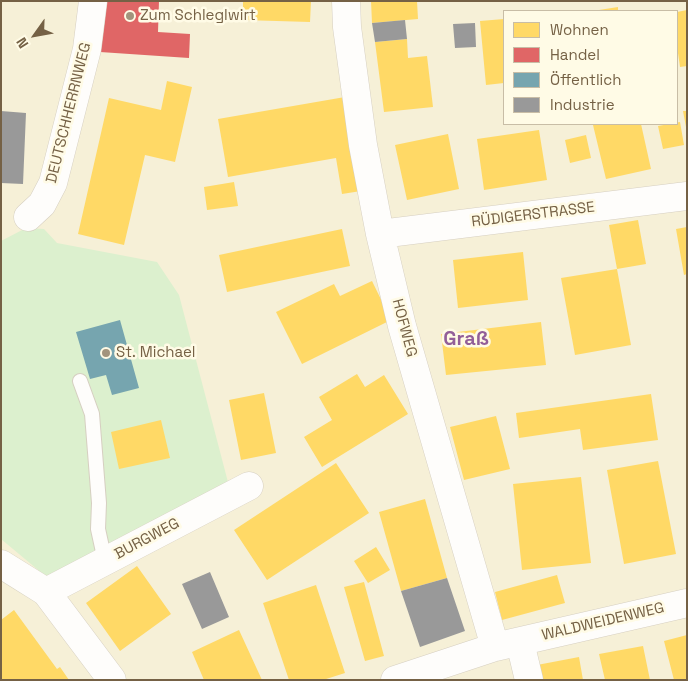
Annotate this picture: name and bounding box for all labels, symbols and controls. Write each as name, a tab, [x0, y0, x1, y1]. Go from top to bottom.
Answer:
place label: Zum Schleglwirt	[140, 7, 256, 25]
north arrow	[10, 10, 60, 60]
marker: Zum Schleglwirt	[124, 10, 136, 22]
legend	[503, 10, 678, 125]
text: Wohnen	[550, 20, 609, 39]
text: N	[12, 34, 32, 52]
street label: DEUTSCHHERRNWEG	[43, 41, 95, 185]
text: Handel	[550, 45, 600, 64]
text: Öffentlich	[550, 70, 621, 89]
text: Industrie	[550, 95, 615, 114]
street label: RÜDIGERSTRASSE	[470, 199, 596, 231]
street label: HOFWEG	[388, 297, 420, 359]
district label: Graß	[443, 328, 489, 352]
place label: St. Michael	[116, 344, 196, 362]
marker: St. Michael	[100, 347, 112, 359]
street label: BURGWEG	[112, 514, 182, 564]
street label: WALDWEIDENWEG	[540, 599, 666, 645]

